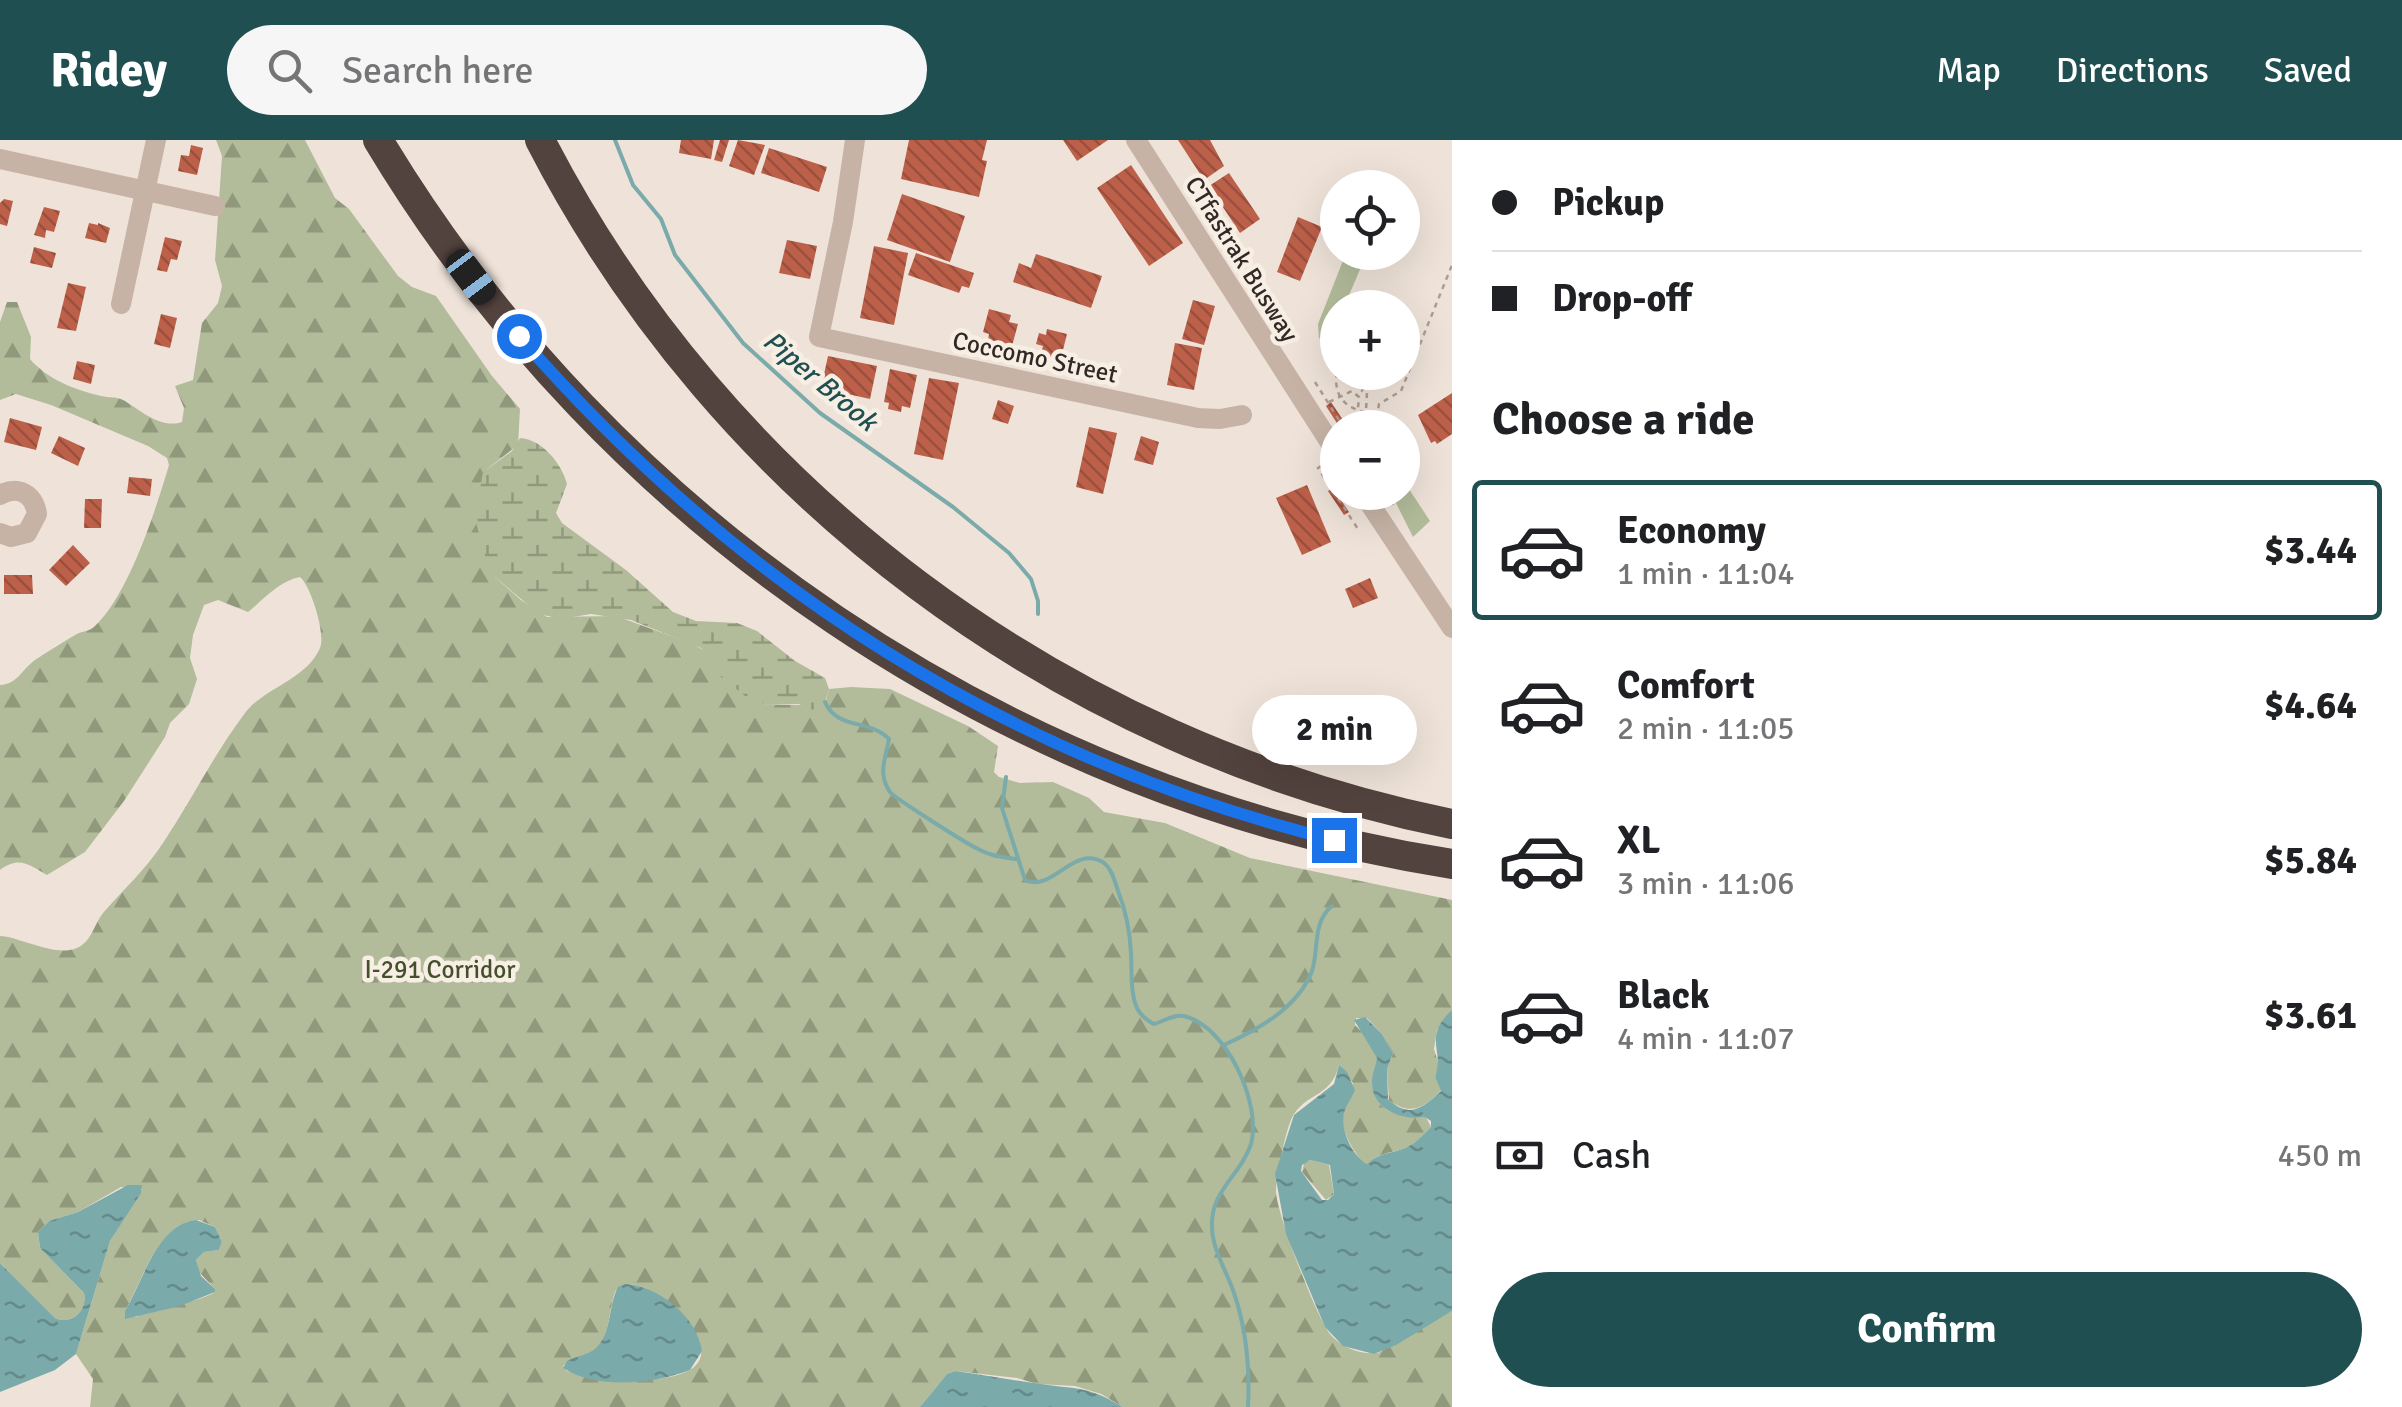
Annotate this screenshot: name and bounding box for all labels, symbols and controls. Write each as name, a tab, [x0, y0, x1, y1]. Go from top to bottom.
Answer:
search box	[227, 25, 927, 115]
text: Ridey	[50, 41, 167, 100]
icon: search	[262, 43, 317, 98]
text: Search here	[342, 47, 534, 94]
text: Map	[1936, 49, 2001, 92]
text: Directions	[2056, 49, 2209, 92]
text: Saved	[2264, 49, 2352, 92]
street label: CTfastrak Busway	[1179, 170, 1305, 348]
map controls	[1320, 170, 1420, 510]
button: locate	[1320, 170, 1420, 270]
text: Pickup	[1552, 179, 1664, 226]
car	[441, 244, 501, 310]
text: Drop-off	[1552, 275, 1692, 322]
button: +	[1320, 290, 1420, 390]
route start	[497, 314, 542, 359]
water label: Piper Brook	[756, 324, 886, 440]
street label: Coccomo Street	[950, 324, 1121, 390]
text: Choose a ride	[1492, 392, 1755, 447]
button: −	[1320, 410, 1420, 510]
icon: car	[1497, 505, 1587, 595]
text: Economy	[1617, 507, 1766, 554]
text: $3.44	[2264, 527, 2357, 574]
text: 1 min · 11:04	[1617, 554, 1795, 593]
icon: car	[1497, 660, 1587, 750]
text: Comfort	[1617, 662, 1755, 709]
text: $4.64	[2264, 682, 2357, 729]
callout: 2 min	[1252, 695, 1416, 765]
text: 2 min · 11:05	[1617, 709, 1795, 748]
text: 2 min	[1296, 710, 1373, 749]
icon: car	[1497, 815, 1587, 905]
text: XL	[1617, 817, 1660, 864]
route end	[1312, 818, 1357, 863]
text: $5.84	[2264, 837, 2357, 884]
text: 3 min · 11:06	[1617, 864, 1795, 903]
park label: I-291 Corridor	[364, 954, 516, 985]
icon: car	[1497, 970, 1587, 1060]
text: Black	[1617, 972, 1710, 1019]
text: $3.61	[2264, 992, 2357, 1039]
text: 4 min · 11:07	[1617, 1019, 1795, 1058]
icon: cash	[1492, 1128, 1547, 1183]
text: Cash	[1572, 1132, 1651, 1179]
text: 450 m	[2278, 1136, 2362, 1175]
button: Confirm	[1492, 1272, 2362, 1387]

